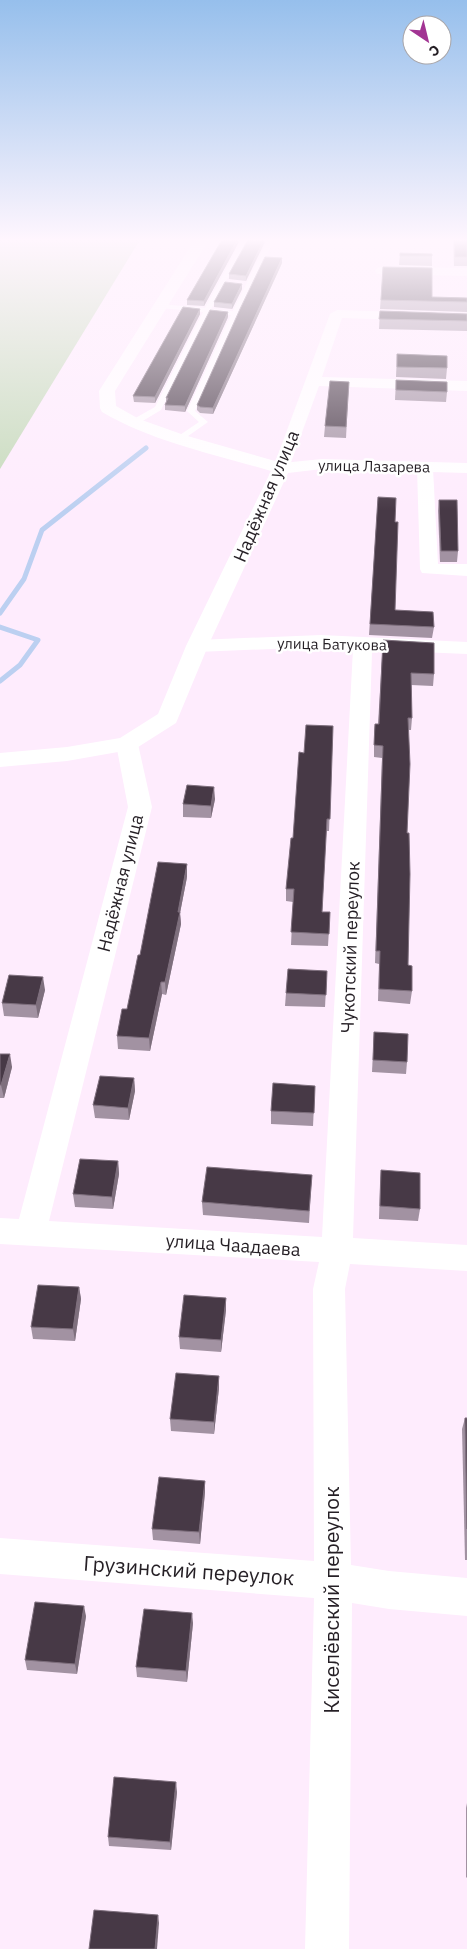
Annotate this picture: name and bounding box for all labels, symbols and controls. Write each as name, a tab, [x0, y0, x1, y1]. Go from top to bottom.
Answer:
north arrow	[402, 15, 452, 65]
text: С	[426, 41, 443, 61]
street label: Надёжная улица	[228, 426, 304, 565]
street label: улица Лазарева	[318, 456, 430, 476]
street label: улица Батукова	[277, 634, 387, 654]
street label: Надёжная улица	[92, 811, 148, 954]
street label: Чукотский переулок	[336, 861, 364, 1033]
street label: улица Чаадаева	[165, 1229, 302, 1261]
street label: Киселёвский переулок	[317, 1486, 345, 1714]
street label: Грузинский переулок	[83, 1549, 295, 1591]

